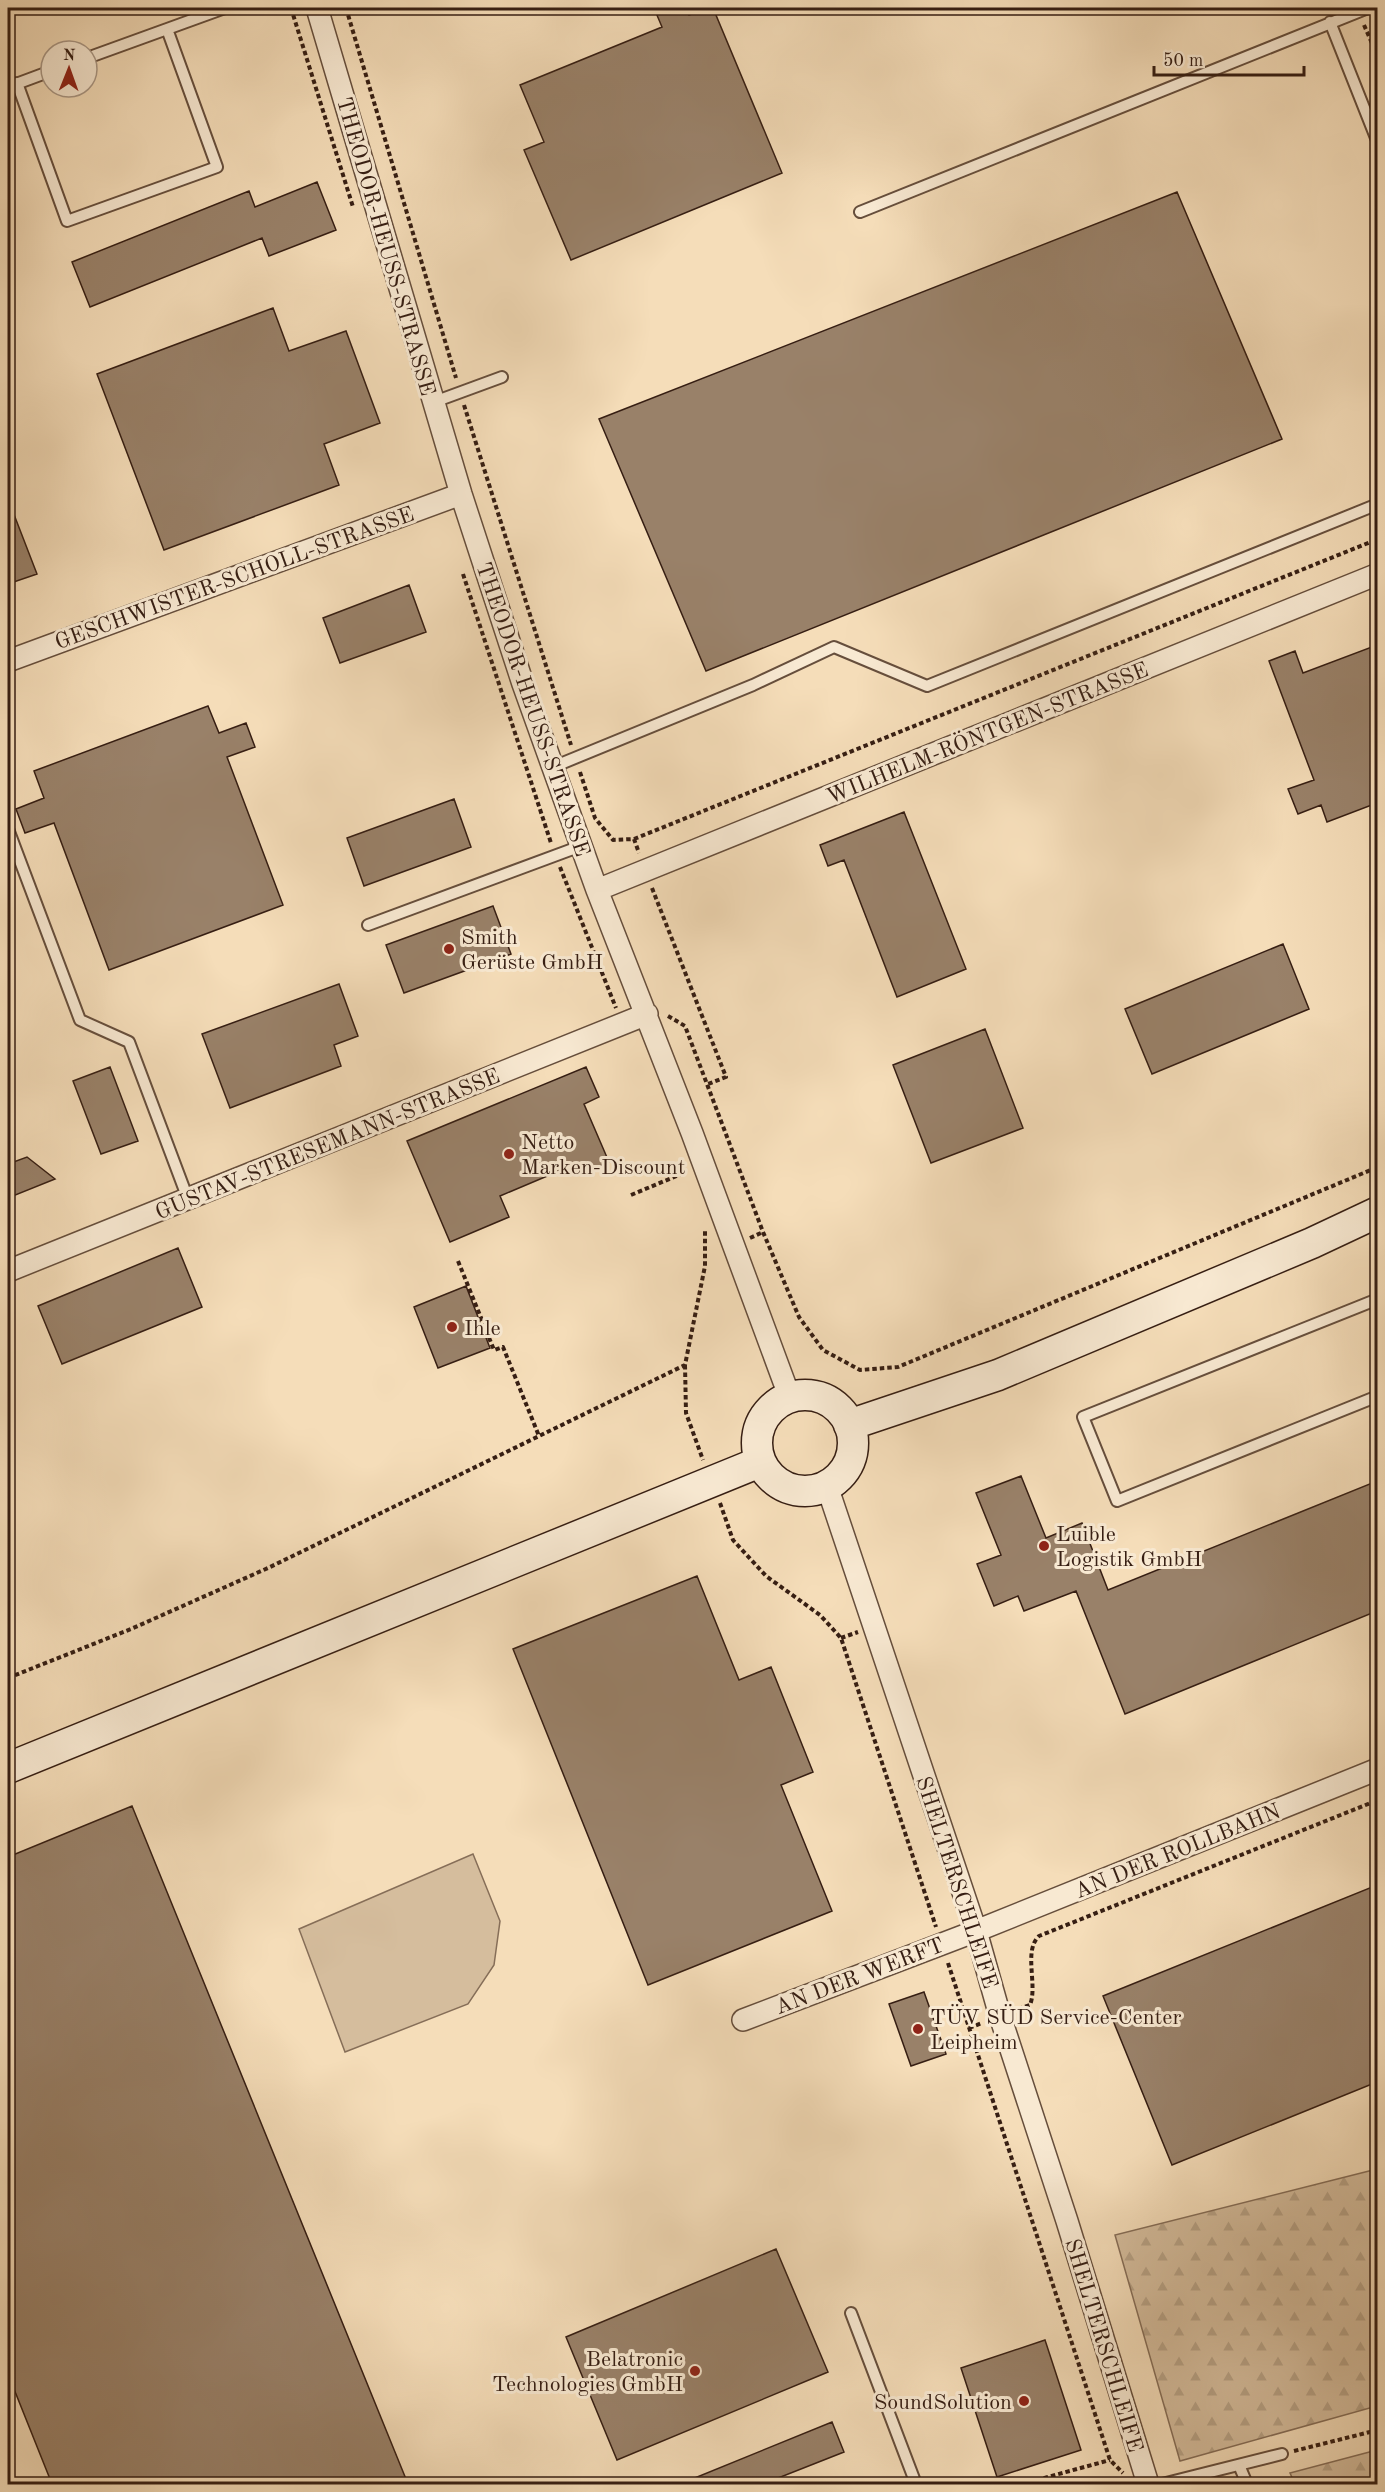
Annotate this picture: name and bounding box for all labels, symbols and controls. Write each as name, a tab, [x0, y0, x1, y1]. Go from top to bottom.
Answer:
north arrow	[39, 39, 99, 99]
scale bar	[1154, 39, 1304, 77]
text: N	[63, 48, 76, 64]
text: 50 m	[1163, 52, 1203, 70]
street label: THEODOR-HEUSS-STRASSE	[332, 95, 438, 398]
street label: GESCHWISTER-SCHOLL-STRASSE	[52, 503, 417, 654]
street label: THEODOR-HEUSS-STRASSE	[471, 560, 593, 860]
street label: WILHELM-RÖNTGEN-STRASSE	[823, 656, 1152, 809]
place label: Smith Gerüste GmbH	[461, 927, 603, 974]
marker: Smith Gerüste GmbH	[442, 942, 456, 956]
street label: GUSTAV-STRESEMANN-STRASSE	[152, 1065, 503, 1224]
place label: Netto Marken-Discount	[521, 1132, 685, 1179]
marker: Netto Marken-Discount	[502, 1147, 516, 1161]
place label: Ihle	[464, 1318, 501, 1340]
marker: Ihle	[445, 1320, 459, 1334]
place label: Luible Logistik GmbH	[1056, 1524, 1202, 1571]
marker: Luible Logistik GmbH	[1037, 1539, 1051, 1553]
street label: SHELTERSCHLEIFE	[911, 1774, 1001, 1992]
street label: AN DER ROLLBAHN	[1072, 1800, 1284, 1903]
street label: AN DER WERFT	[772, 1934, 947, 2019]
place label: TÜV SÜD Service-Center Leipheim	[930, 2004, 1181, 2054]
marker: TÜV SÜD Service-Center Leipheim	[911, 2022, 925, 2036]
street label: SHELTERSCHLEIFE	[1060, 2236, 1146, 2455]
place label: Belatronic Technologies GmbH	[492, 2349, 683, 2396]
marker: Belatronic Technologies GmbH	[688, 2364, 702, 2378]
place label: SoundSolution	[874, 2392, 1012, 2414]
marker: SoundSolution	[1017, 2394, 1031, 2408]

